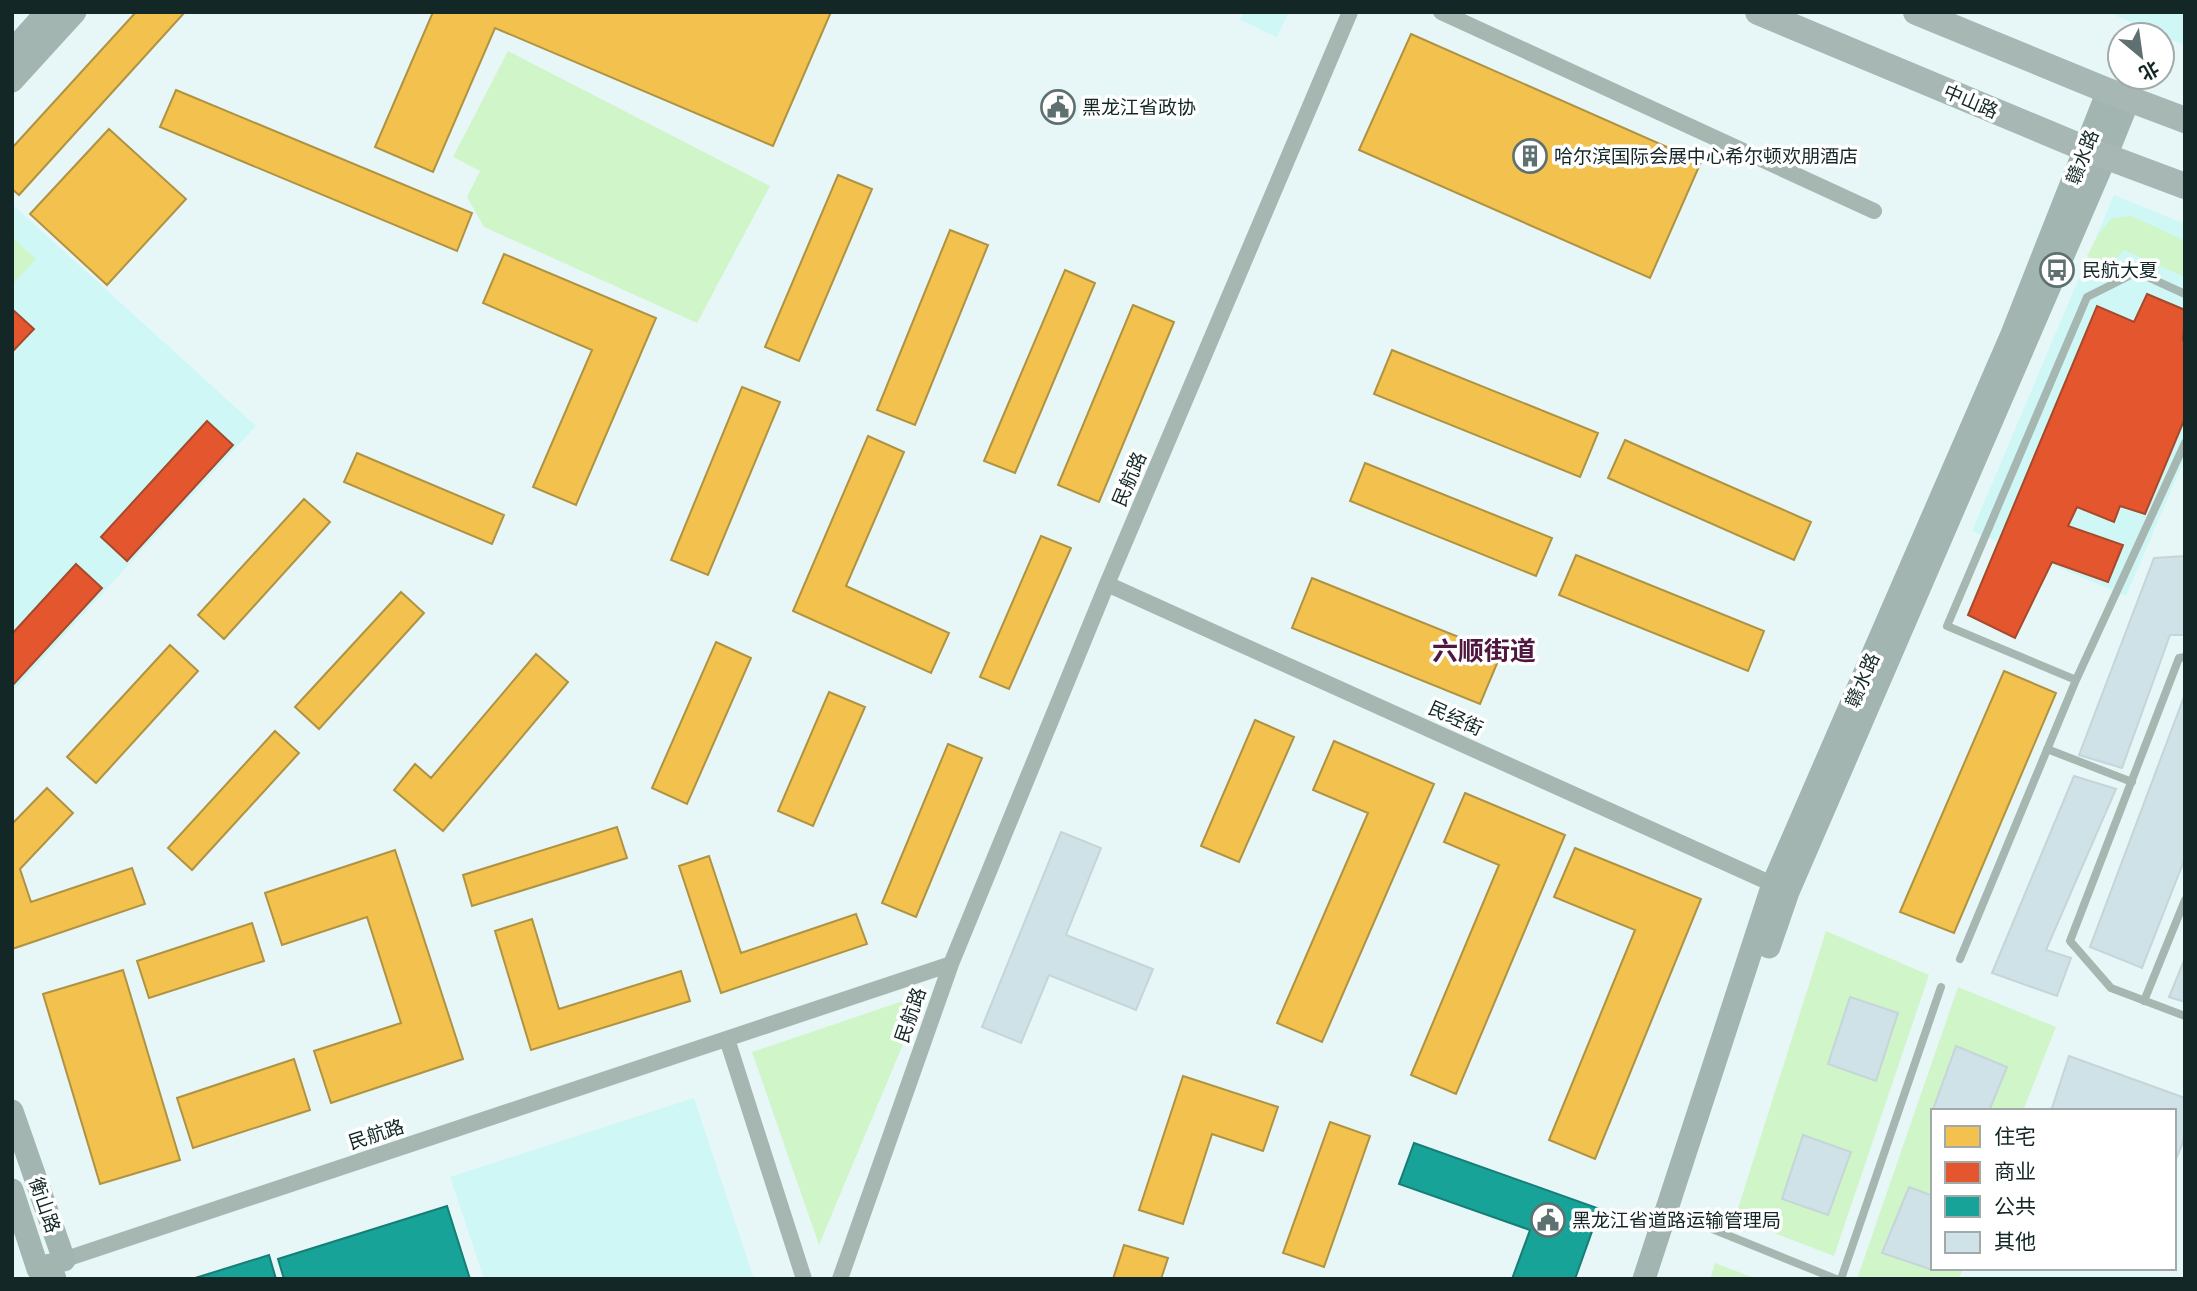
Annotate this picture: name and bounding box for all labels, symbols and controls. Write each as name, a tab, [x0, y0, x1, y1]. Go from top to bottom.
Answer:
north arrow	[2106, 21, 2176, 91]
text: 北	[2134, 54, 2164, 87]
street label: 中山路	[1939, 78, 2002, 125]
public building icon: 黑龙江省政协	[1039, 88, 1077, 126]
place label: 黑龙江省政协	[1082, 94, 1196, 121]
street label: 赣水路	[2060, 126, 2105, 189]
building icon: 哈尔滨国际会展中心希尔顿欢朋酒店	[1511, 137, 1549, 175]
place label: 哈尔滨国际会展中心希尔顿欢朋酒店	[1554, 143, 1858, 170]
bus stop icon: 民航大夏	[2038, 251, 2076, 289]
place label: 民航大夏	[2082, 257, 2158, 284]
street label: 民航路	[1106, 448, 1153, 511]
district label: 六顺街道	[1432, 632, 1536, 670]
street label: 赣水路	[1839, 649, 1886, 712]
street label: 民经街	[1424, 695, 1487, 742]
street label: 民航路	[888, 984, 933, 1047]
legend	[1931, 1109, 2176, 1270]
street label: 民航路	[345, 1113, 407, 1156]
text: 住宅	[1994, 1122, 2036, 1152]
text: 商业	[1994, 1157, 2036, 1187]
street label: 衡山路	[22, 1174, 67, 1237]
text: 公共	[1994, 1192, 2036, 1222]
public building icon: 黑龙江省道路运输管理局	[1529, 1201, 1567, 1239]
place label: 黑龙江省道路运输管理局	[1572, 1207, 1781, 1234]
text: 其他	[1994, 1227, 2036, 1257]

